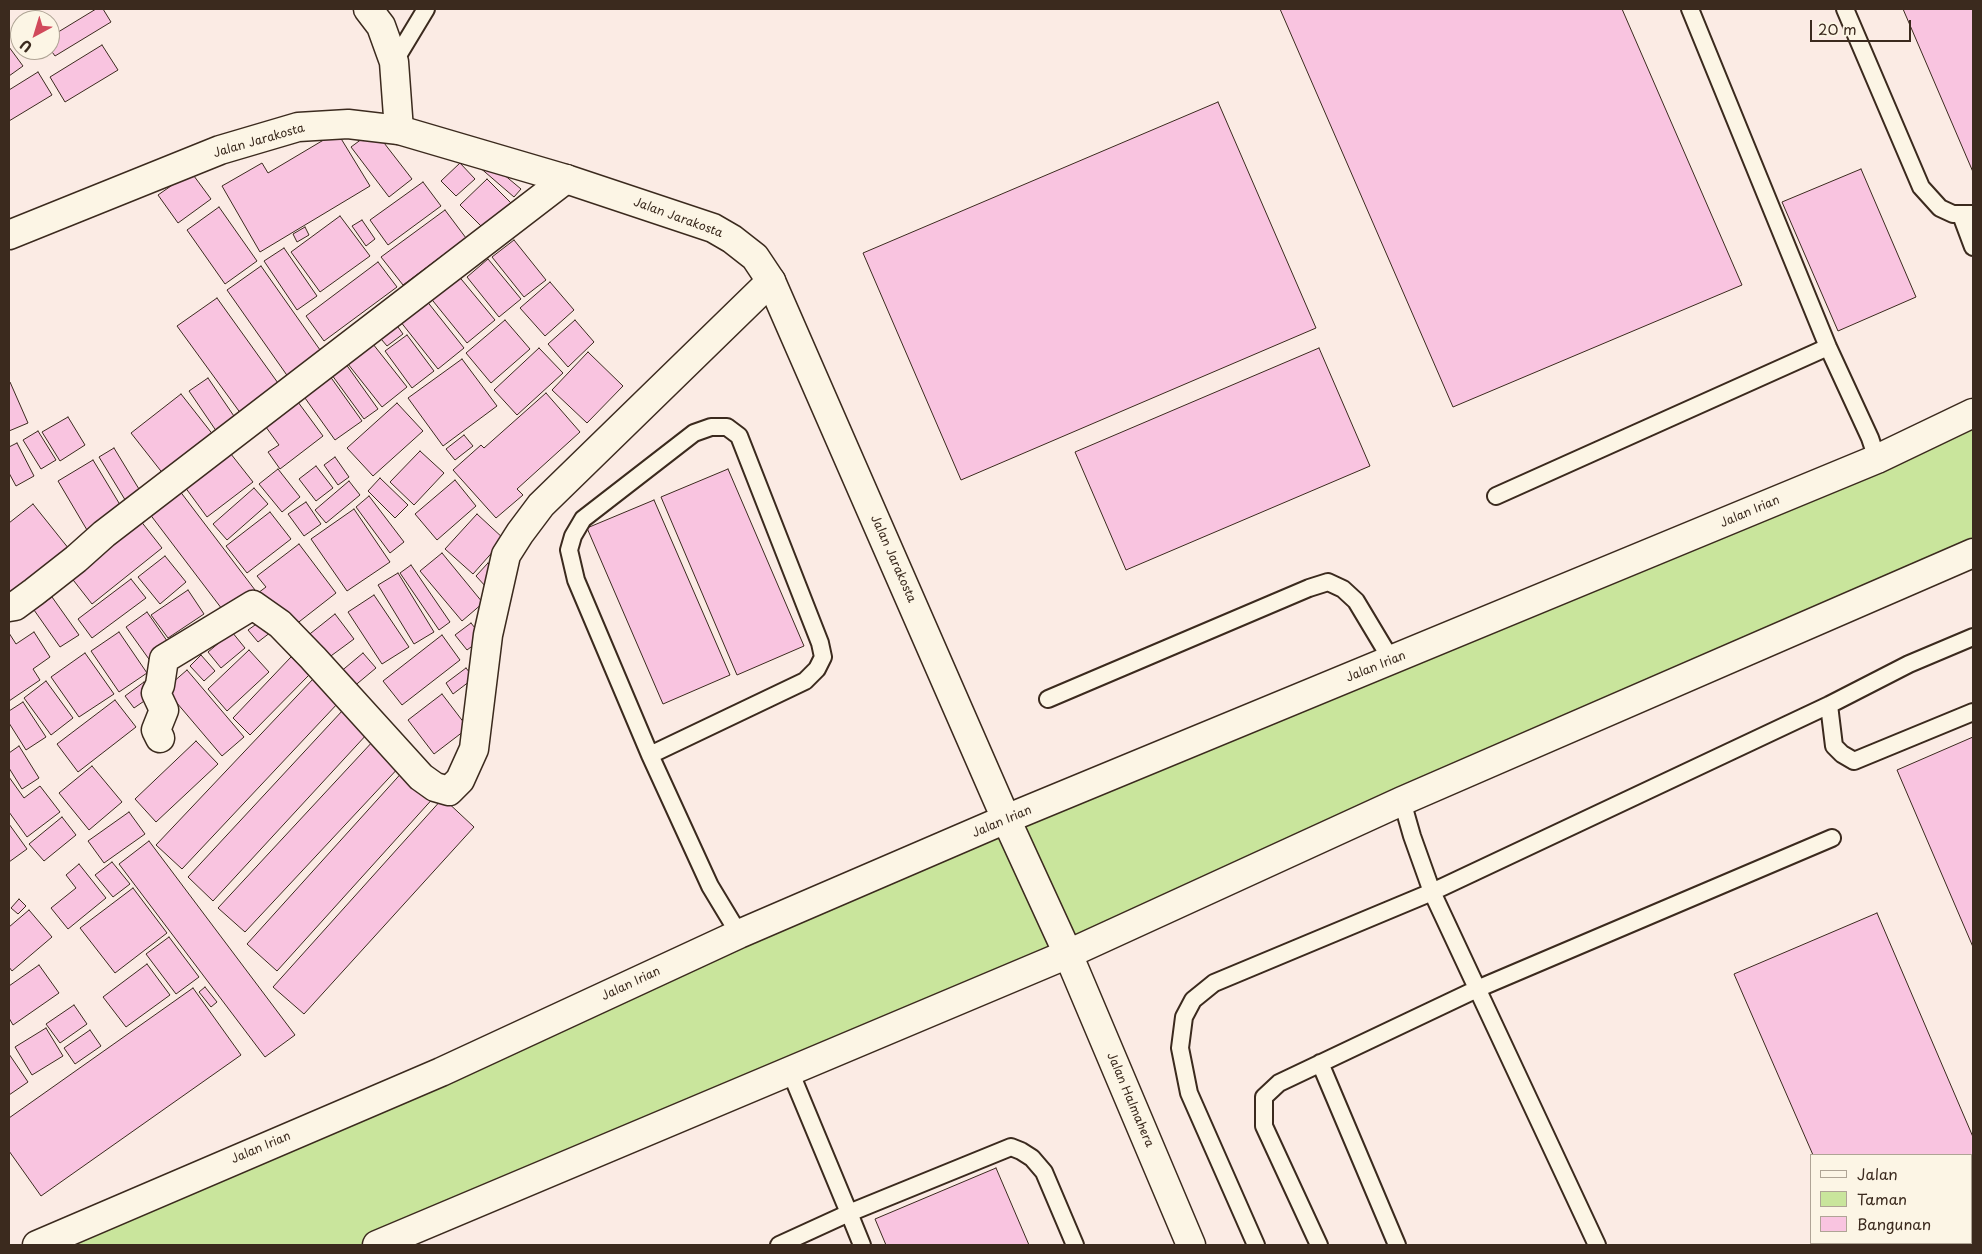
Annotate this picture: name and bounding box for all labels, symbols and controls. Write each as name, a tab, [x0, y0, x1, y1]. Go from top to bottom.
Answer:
north arrow	[10, 10, 60, 60]
scale bar	[1812, 10, 1913, 42]
text: 20 m	[1818, 17, 1857, 40]
text: U	[15, 35, 37, 58]
street label: Jalan Jarakosta	[212, 121, 306, 161]
street label: Jalan Jarakosta	[631, 195, 725, 241]
street label: Jalan Irian	[1718, 493, 1782, 531]
street label: Jalan Jarakosta	[867, 513, 919, 605]
street label: Jalan Irian	[1344, 649, 1408, 685]
street label: Jalan Irian	[970, 803, 1034, 841]
street label: Jalan Irian	[599, 964, 663, 1004]
street label: Jalan Halmahera	[1104, 1050, 1156, 1150]
street label: Jalan Irian	[229, 1129, 293, 1167]
legend	[1810, 1154, 1972, 1244]
text: Jalan	[1857, 1162, 1898, 1185]
text: Taman	[1857, 1187, 1907, 1210]
text: Bangunan	[1857, 1212, 1931, 1235]

